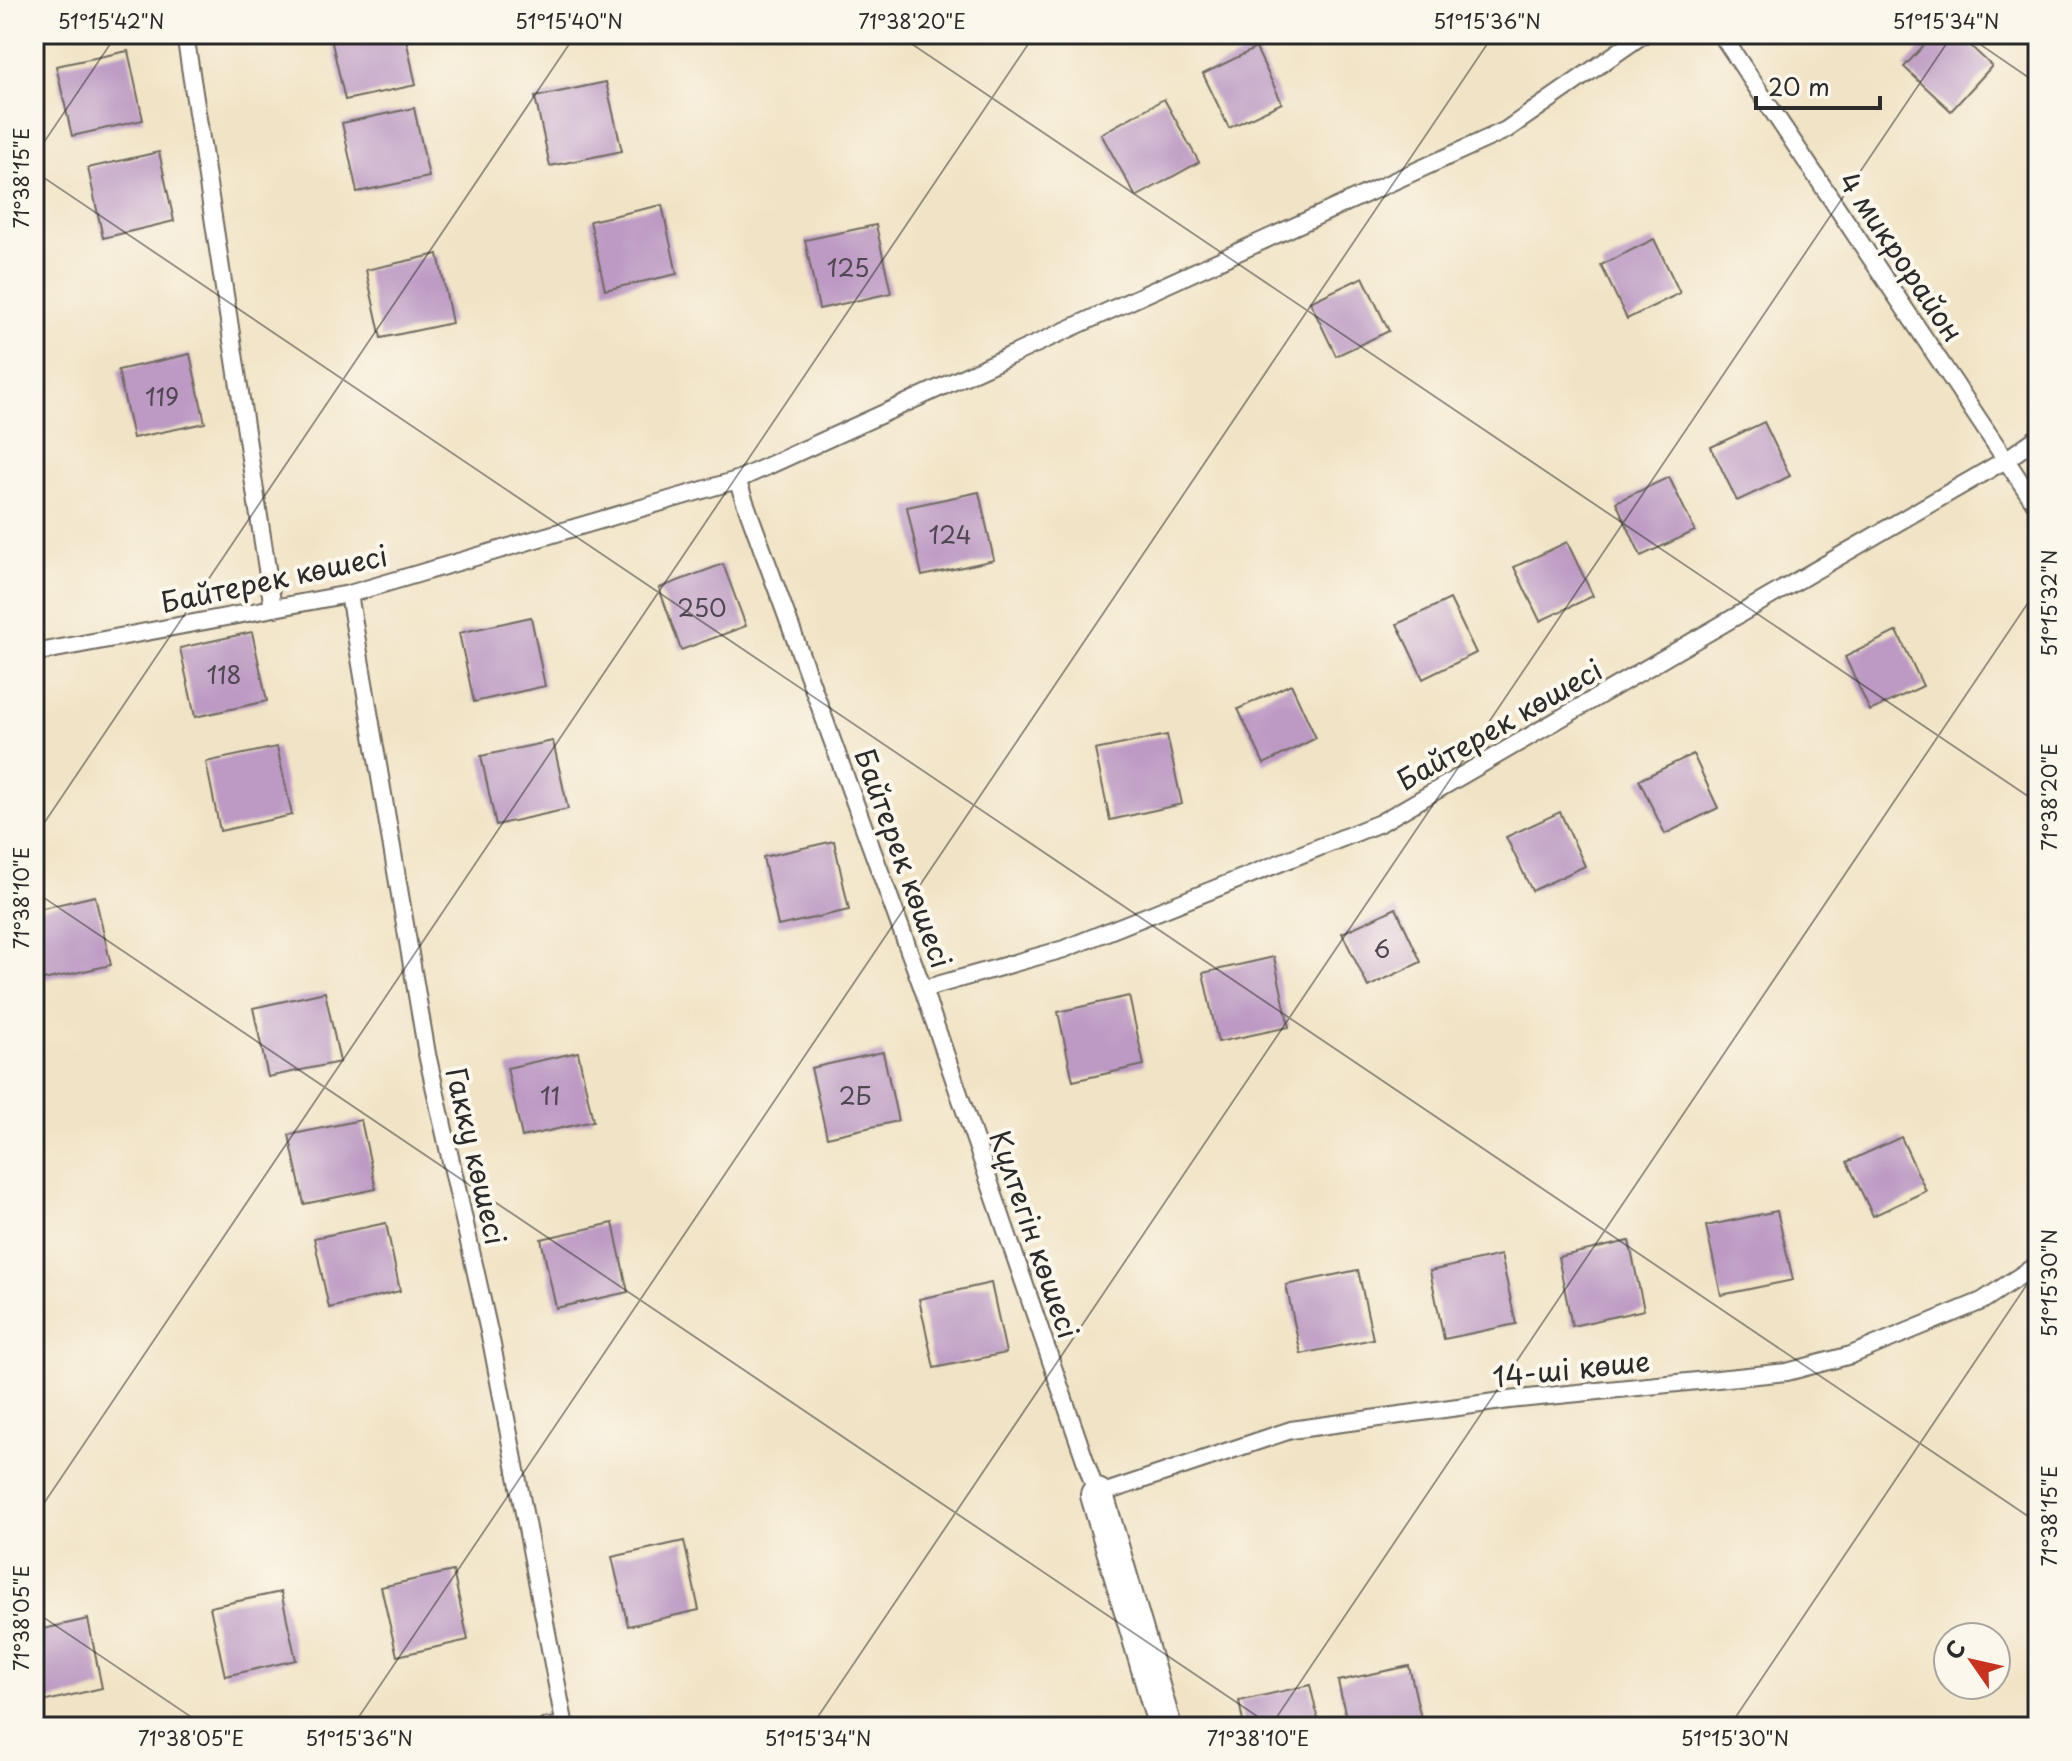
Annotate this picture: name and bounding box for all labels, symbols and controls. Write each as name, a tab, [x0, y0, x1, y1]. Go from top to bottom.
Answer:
text: 51°15'42"N	[58, 6, 164, 36]
text: 51°15'40"N	[515, 6, 623, 36]
text: 71°38'20"E	[858, 6, 966, 36]
text: 51°15'36"N	[1433, 6, 1541, 36]
text: 51°15'34"N	[1893, 6, 1999, 36]
scale bar	[1756, 60, 1880, 110]
text: 20 m	[1768, 68, 1830, 104]
text: 71°38'15"E	[6, 128, 36, 228]
street label: 4 микрорайон	[1829, 162, 1975, 350]
house number: 125	[827, 249, 869, 285]
house number: 119	[145, 378, 179, 414]
house number: 124	[928, 516, 972, 552]
street label: Байтерек көшесі	[157, 533, 391, 623]
text: 51°15'32"N	[2034, 549, 2064, 657]
house number: 250	[677, 589, 727, 625]
street label: Байтерек көшесі	[1388, 648, 1610, 800]
house number: 118	[206, 656, 242, 692]
street label: Байтерек көшесі	[844, 742, 964, 974]
text: 71°38'20"E	[2034, 743, 2064, 851]
text: 71°38'10"E	[6, 847, 36, 949]
house number: 6	[1374, 930, 1390, 966]
street label: Гакку көшесі	[436, 1063, 518, 1249]
house number: 11	[540, 1077, 560, 1113]
house number: 2Б	[839, 1077, 871, 1113]
street label: Күлтегін көшесі	[979, 1124, 1091, 1344]
text: 51°15'30"N	[2034, 1229, 2064, 1337]
street label: 14-ші көше	[1490, 1338, 1652, 1398]
text: 71°38'15"E	[2034, 1466, 2064, 1566]
text: 71°38'05"E	[6, 1565, 36, 1671]
north arrow	[1932, 1621, 2012, 1701]
text: С	[1936, 1633, 1972, 1665]
text: 71°38'05"E	[138, 1723, 244, 1753]
text: 51°15'36"N	[305, 1723, 413, 1753]
text: 51°15'34"N	[765, 1723, 871, 1753]
text: 71°38'10"E	[1207, 1723, 1309, 1753]
text: 51°15'30"N	[1681, 1723, 1789, 1753]

